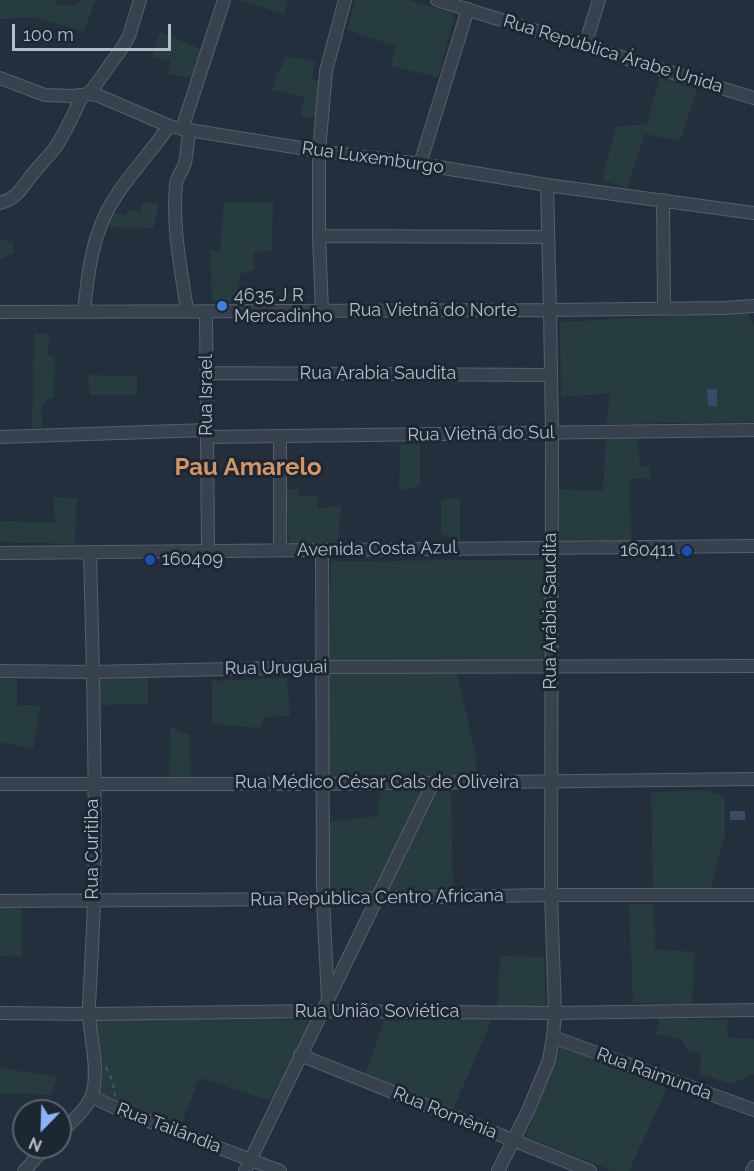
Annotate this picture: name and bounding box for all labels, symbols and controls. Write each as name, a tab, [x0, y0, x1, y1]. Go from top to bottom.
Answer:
street label: Rua República Árabe Unida	[501, 10, 725, 98]
scale bar	[15, 12, 174, 50]
text: 100 m	[23, 24, 74, 45]
street label: Rua Luxemburgo	[301, 137, 445, 179]
place label: 4635 J R Mercadinho	[234, 285, 333, 328]
marker: 4635 J R Mercadinho	[215, 299, 229, 313]
street label: Rua Vietnã do Norte	[349, 300, 517, 322]
street label: Rua Israel	[196, 354, 218, 436]
street label: Rua Arabia Saudita	[300, 363, 456, 385]
street label: Rua Vietnã do Sul	[407, 422, 555, 446]
district label: Pau Amarelo	[174, 454, 322, 482]
street label: Rua Arábia Saudita	[540, 533, 562, 689]
street label: Avenida Costa Azul	[297, 537, 457, 561]
place label: 160411	[620, 540, 675, 562]
marker: 160411	[680, 544, 694, 558]
place label: 160409	[162, 549, 223, 571]
marker: 160409	[143, 553, 157, 567]
street label: Rua Uruguai	[224, 656, 328, 680]
street label: Rua Médico César Cals de Oliveira	[235, 772, 519, 794]
street label: Rua Curitiba	[82, 799, 104, 899]
street label: Rua República Centro Africana	[250, 885, 504, 911]
street label: Rua União Soviética	[295, 1001, 459, 1023]
street label: Rua Raimunda	[594, 1043, 714, 1105]
street label: Rua Romênia	[390, 1082, 500, 1144]
street label: Rua Tailândia	[114, 1098, 224, 1158]
north arrow	[12, 1099, 72, 1159]
text: N	[26, 1133, 45, 1155]

